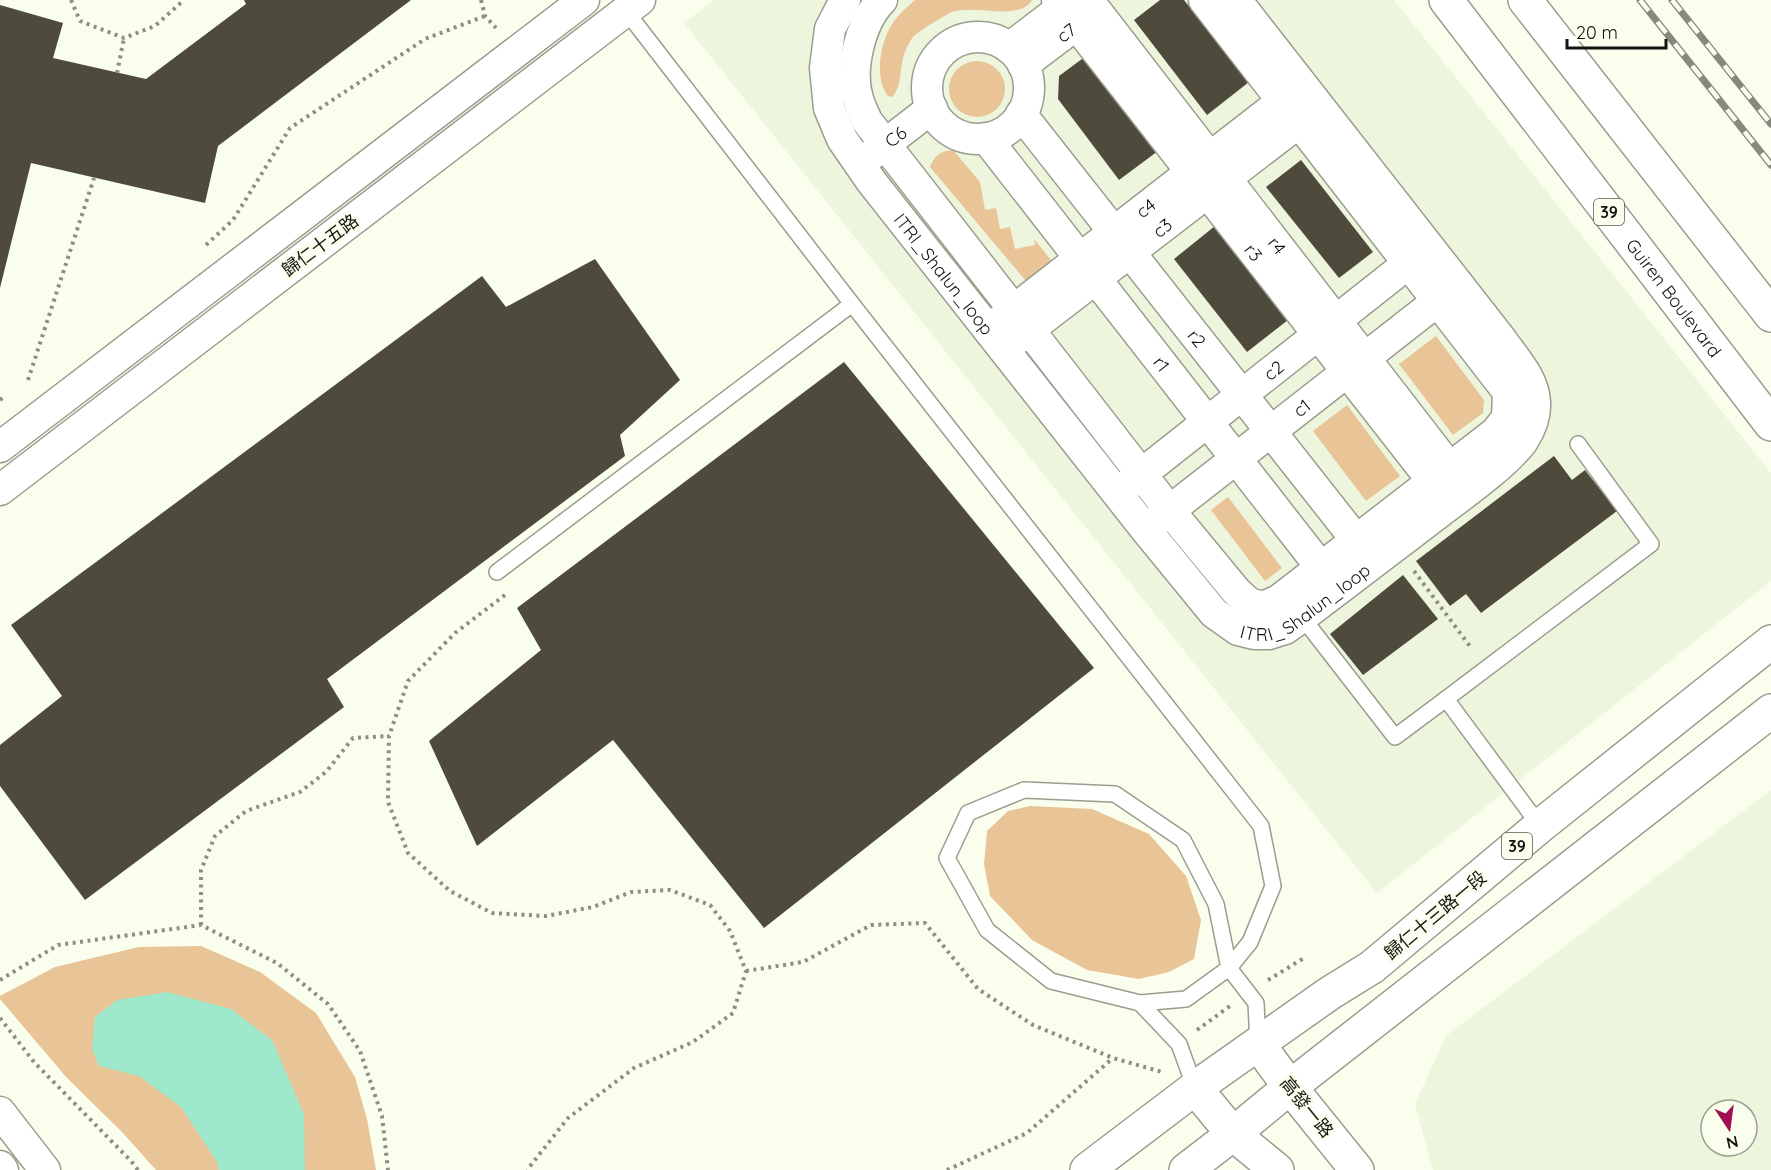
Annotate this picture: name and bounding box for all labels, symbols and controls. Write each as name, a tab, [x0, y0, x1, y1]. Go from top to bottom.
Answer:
scale bar	[1567, 12, 1666, 50]
street label: c7	[1052, 18, 1080, 47]
text: 20 m	[1576, 21, 1618, 44]
street label: C6	[880, 121, 911, 152]
street label: c4	[1131, 193, 1160, 222]
road number: 39	[1594, 199, 1624, 225]
street label: ITRI_Shalun_loop	[889, 208, 999, 339]
street label: 歸仁十五路	[277, 209, 363, 281]
street label: c3	[1148, 213, 1177, 242]
street label: r4	[1263, 232, 1292, 259]
street label: Guiren Boulevard	[1621, 234, 1727, 362]
street label: r3	[1240, 239, 1268, 266]
street label: r2	[1183, 324, 1212, 352]
street label: r1	[1149, 351, 1175, 376]
street label: c2	[1259, 355, 1288, 385]
street label: c1	[1288, 393, 1315, 421]
street label: ITRI_Shalun_loop	[1238, 558, 1375, 646]
road number: 39	[1502, 833, 1532, 859]
street label: 歸仁十三路一段	[1379, 866, 1491, 964]
street label: 高發一路	[1275, 1072, 1339, 1142]
north arrow	[1699, 1098, 1759, 1158]
text: N	[1724, 1132, 1740, 1154]

